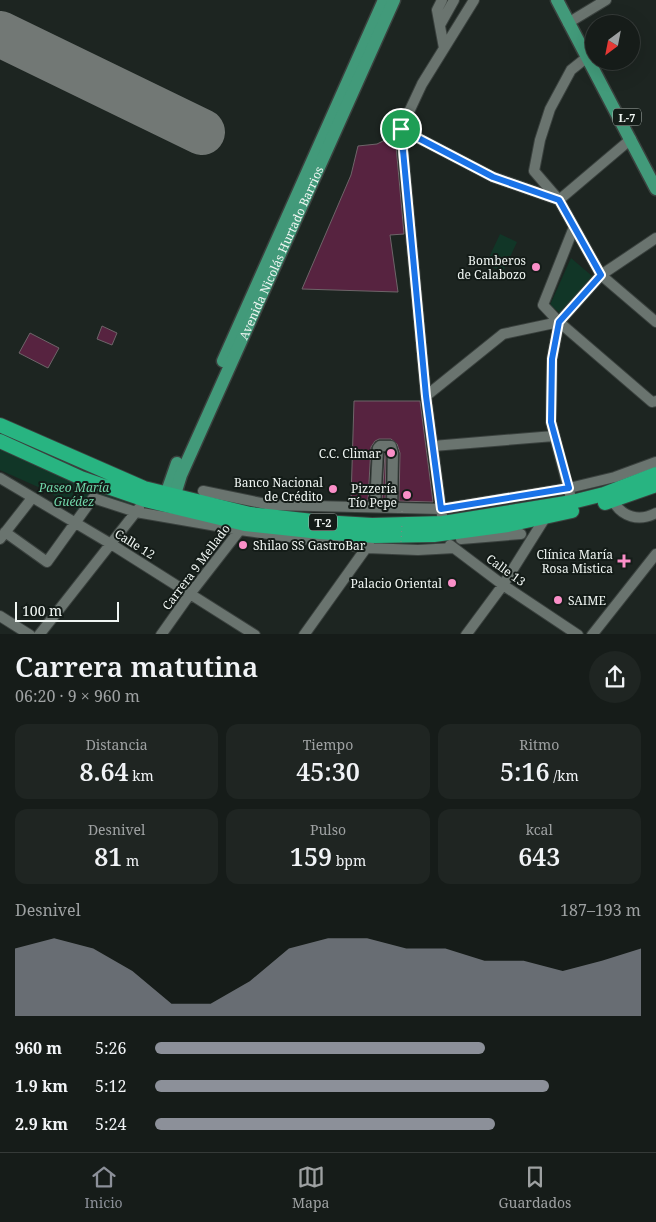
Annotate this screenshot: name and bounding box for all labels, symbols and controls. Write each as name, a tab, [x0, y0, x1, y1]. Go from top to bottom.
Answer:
north arrow	[585, 15, 640, 70]
map controls	[585, 15, 640, 70]
pin	[380, 108, 422, 150]
road number: L-7	[613, 108, 641, 125]
icon: arrive	[387, 115, 415, 143]
street label: Avenida Nicolás Hurtado Barrios	[234, 163, 327, 342]
place label: Bomberos de Calabozo	[457, 252, 526, 283]
marker: Bomberos de Calabozo	[530, 261, 542, 273]
place label: C.C. Climar	[319, 445, 381, 462]
marker: C.C. Climar	[385, 447, 397, 459]
place label: Banco Nacional de Crédito	[234, 474, 323, 505]
park label: Paseo María Guédez	[38, 479, 109, 510]
place label: Pizzería Tío Pepe	[348, 480, 397, 511]
marker: Banco Nacional de Crédito	[327, 483, 339, 495]
marker: Pizzería Tío Pepe	[401, 489, 413, 501]
road number: T-2	[309, 514, 337, 530]
street label: Carrera 9 Mellado	[158, 521, 234, 613]
street label: Calle 12	[112, 525, 158, 563]
place label: Shilao SS GastroBar	[253, 537, 366, 554]
marker: Shilao SS GastroBar	[237, 539, 249, 551]
place label: Clínica María Rosa Mistica	[536, 546, 613, 577]
street label: Calle 13	[483, 550, 529, 590]
marker: Clínica María Rosa Mistica	[617, 554, 631, 568]
place label: Palacio Oriental	[350, 575, 442, 592]
marker: Palacio Oriental	[446, 577, 458, 589]
place label: SAIME	[568, 592, 606, 609]
marker: SAIME	[552, 594, 564, 606]
scale bar	[15, 600, 119, 623]
text: 100 m	[22, 601, 62, 620]
text: Carrera matutina	[15, 647, 258, 685]
button: share	[589, 651, 641, 703]
text: 06:20 · 9 × 960 m	[15, 685, 140, 707]
text: Distancia	[86, 735, 148, 754]
text: Tiempo	[303, 735, 353, 754]
text: Ritmo	[519, 735, 559, 754]
text: 8.64	[80, 754, 129, 788]
text: 45:30	[296, 754, 360, 788]
text: 5:16	[500, 754, 550, 788]
text: km	[129, 766, 154, 785]
text: /km	[550, 766, 579, 785]
text: Desnivel	[88, 820, 145, 839]
text: Pulso	[310, 820, 346, 839]
text: kcal	[526, 820, 553, 839]
text: 81	[94, 839, 122, 873]
text: 159	[290, 839, 332, 873]
text: 643	[518, 839, 560, 873]
text: m	[122, 851, 139, 870]
text: bpm	[332, 851, 366, 870]
text: Desnivel	[15, 899, 81, 921]
text: 187–193 m	[560, 899, 641, 921]
text: 960 m	[15, 1037, 62, 1059]
text: 5:26	[95, 1037, 126, 1059]
text: 1.9 km	[15, 1075, 68, 1097]
text: 5:12	[95, 1075, 126, 1097]
text: 2.9 km	[15, 1113, 68, 1135]
text: 5:24	[95, 1113, 126, 1135]
tab: Inicio	[85, 1163, 123, 1212]
tab: Mapa	[292, 1163, 329, 1212]
tab: Guardados	[499, 1163, 571, 1212]

